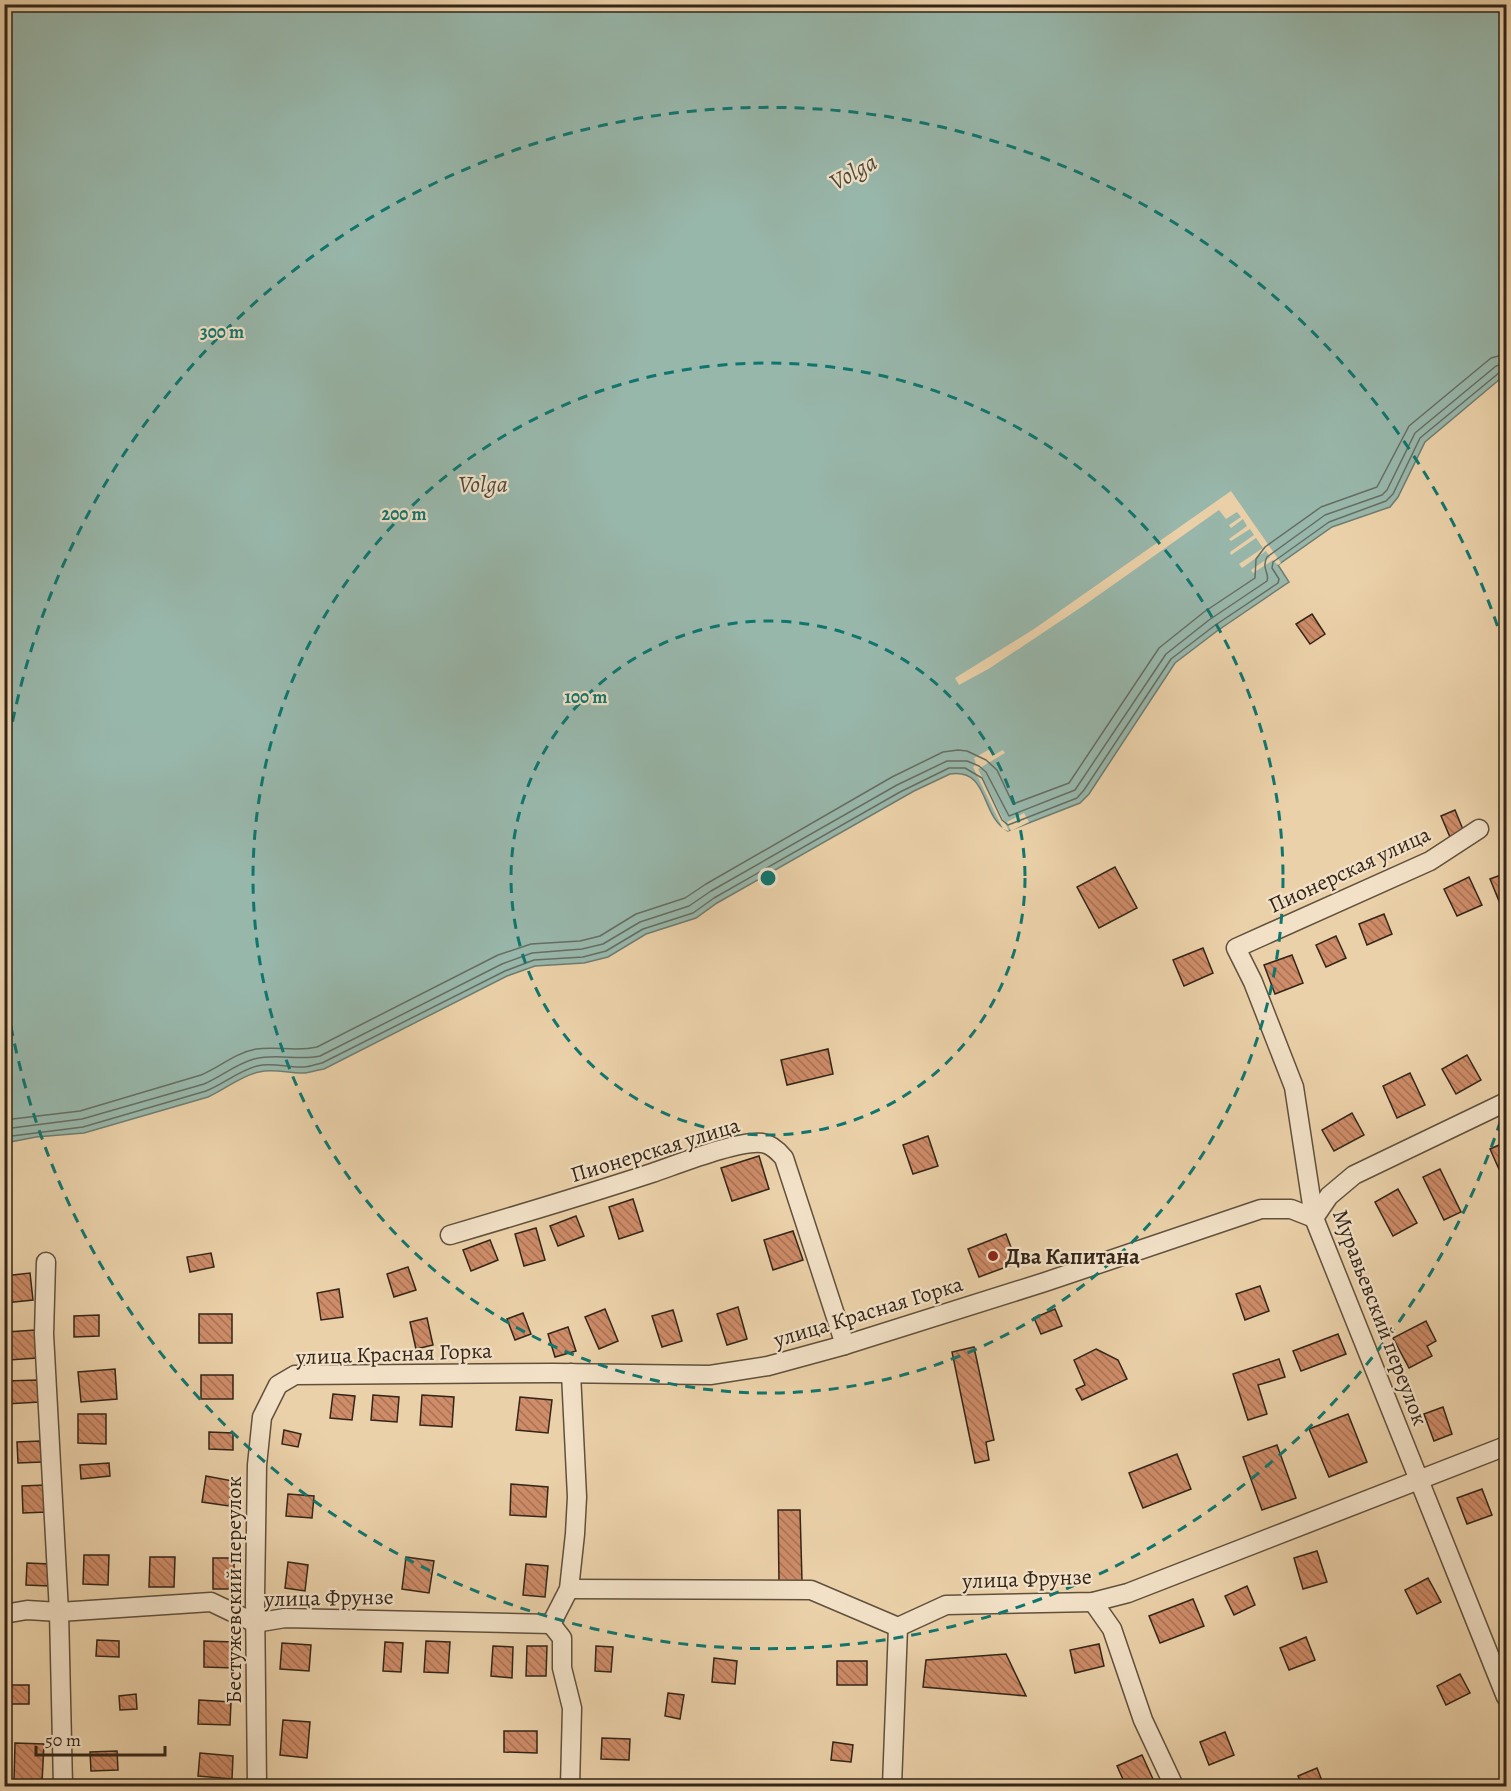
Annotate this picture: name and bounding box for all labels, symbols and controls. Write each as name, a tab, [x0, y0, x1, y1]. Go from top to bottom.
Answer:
water label: Volga	[824, 146, 882, 198]
text: 300 m	[200, 320, 244, 344]
water label: Volga	[458, 468, 508, 500]
text: 200 m	[381, 502, 427, 526]
text: 100 m	[565, 685, 607, 709]
street label: Пионерская улица	[1263, 819, 1436, 921]
centre of rings	[758, 868, 778, 888]
street label: Пионерская улица	[567, 1110, 744, 1190]
street label: Муравьевский переулок	[1325, 1205, 1435, 1430]
place label: Два Капитана	[1005, 1242, 1140, 1272]
marker: Два Капитана	[986, 1249, 1000, 1263]
street label: улица Красная Горка	[769, 1269, 967, 1355]
street label: улица Красная Горка	[294, 1336, 494, 1372]
street label: Бестужевский переулок	[219, 1476, 249, 1704]
street label: улица Фрунзе	[961, 1562, 1092, 1596]
street label: улица Фрунзе	[263, 1582, 394, 1614]
scale bar	[36, 1719, 165, 1757]
text: 50 m	[45, 1728, 81, 1752]

